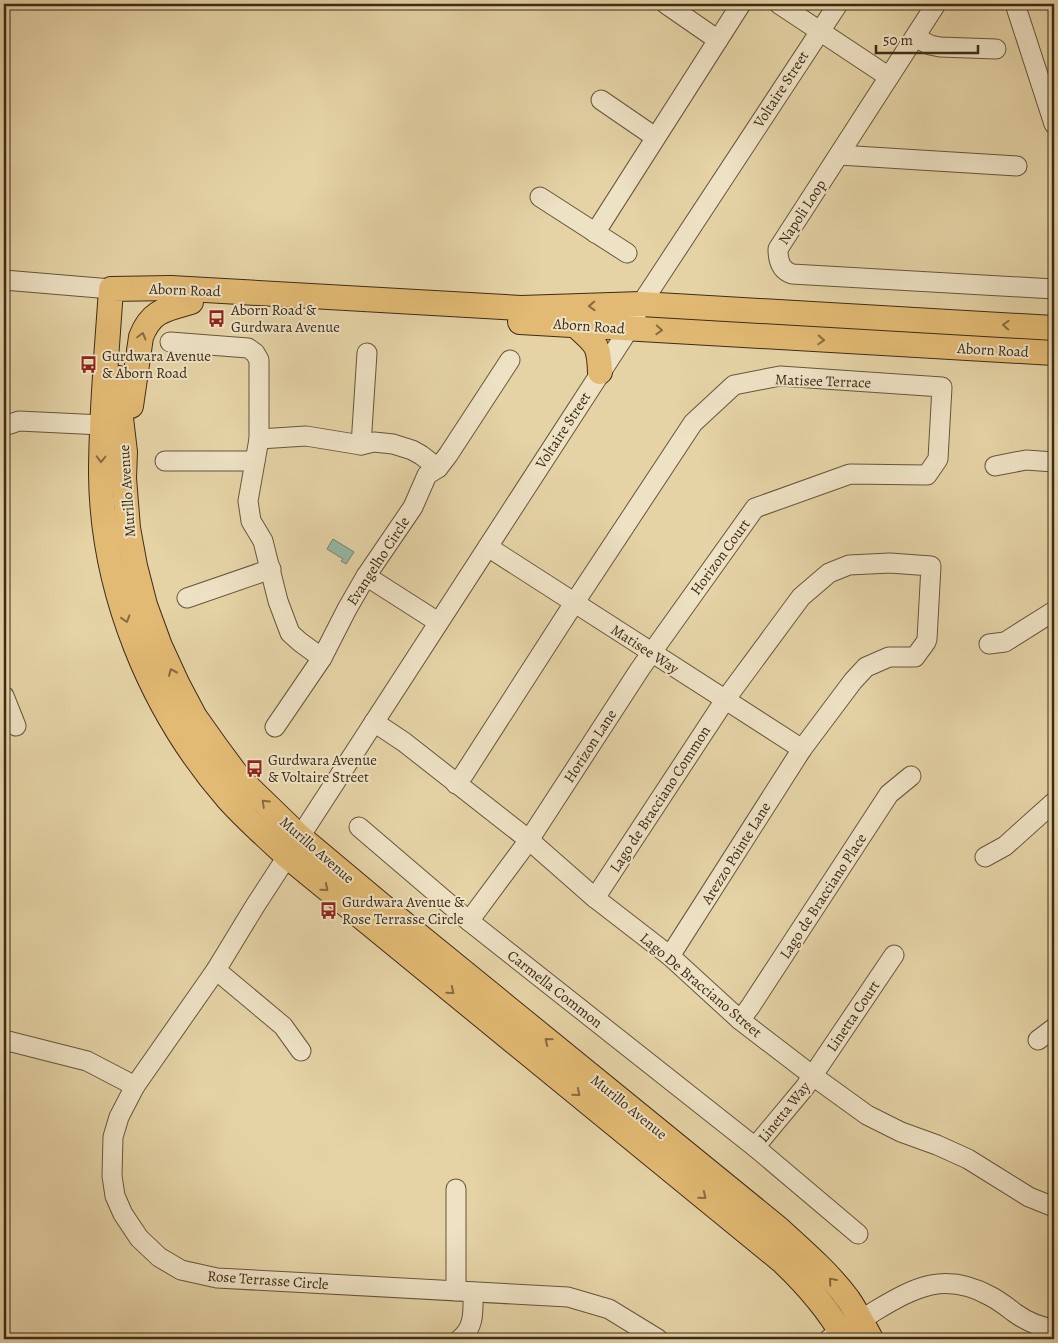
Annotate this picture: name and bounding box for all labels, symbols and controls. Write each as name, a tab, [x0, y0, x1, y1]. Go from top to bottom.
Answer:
scale bar	[876, 22, 978, 54]
text: 50 m	[883, 30, 913, 50]
street label: Voltaire Street	[748, 47, 813, 132]
street label: Napoli Loop	[773, 175, 831, 249]
street label: Aborn Road	[148, 279, 222, 301]
place label: Aborn Road & Gurdwara Avenue	[230, 300, 340, 337]
one-way arrow	[588, 300, 596, 311]
bus stop icon: Aborn Road & Gurdwara Avenue	[207, 309, 227, 329]
street label: Aborn Road	[552, 313, 626, 339]
one-way arrow	[1001, 320, 1009, 331]
one-way arrow	[655, 325, 663, 336]
one-way arrow	[136, 332, 147, 340]
one-way arrow	[818, 334, 826, 345]
street label: Aborn Road	[956, 338, 1030, 362]
place label: Gurdwara Avenue & Aborn Road	[102, 346, 211, 383]
bus stop icon: Gurdwara Avenue & Aborn Road	[78, 355, 98, 375]
street label: Matisee Terrace	[774, 369, 872, 393]
street label: Voltaire Street	[530, 388, 595, 473]
street label: Murillo Avenue	[114, 444, 140, 538]
one-way arrow	[96, 456, 107, 464]
street label: Evangelho Circle	[342, 513, 414, 609]
street label: Horizon Court	[686, 515, 754, 599]
one-way arrow	[120, 615, 130, 623]
street label: Matisee Way	[607, 620, 683, 679]
one-way arrow	[167, 668, 178, 677]
street label: Horizon Lane	[559, 705, 621, 786]
street label: Lago de Bracciano Common	[605, 722, 715, 876]
place label: Gurdwara Avenue & Voltaire Street	[268, 750, 377, 787]
bus stop icon: Gurdwara Avenue & Voltaire Street	[244, 759, 264, 779]
street label: Arezzo Pointe Lane	[696, 798, 776, 909]
one-way arrow	[262, 800, 271, 809]
street label: Murillo Avenue	[275, 812, 359, 888]
street label: Lago de Bracciano Place	[775, 829, 871, 963]
one-way arrow	[319, 882, 328, 890]
place label: Gurdwara Avenue & Rose Terrasse Circle	[342, 892, 465, 929]
bus stop icon: Gurdwara Avenue & Rose Terrasse Circle	[318, 901, 338, 921]
street label: Lago De Bracciano Street	[636, 928, 766, 1042]
street label: Carmella Common	[503, 945, 607, 1033]
street label: Linetta Court	[822, 976, 884, 1056]
one-way arrow	[445, 985, 454, 993]
one-way arrow	[545, 1038, 554, 1046]
street label: Murillo Avenue	[587, 1070, 672, 1144]
street label: Linetta Way	[753, 1077, 815, 1147]
one-way arrow	[571, 1088, 580, 1096]
one-way arrow	[697, 1191, 706, 1199]
street label: Rose Terrasse Circle	[207, 1266, 330, 1294]
one-way arrow	[829, 1278, 838, 1287]

